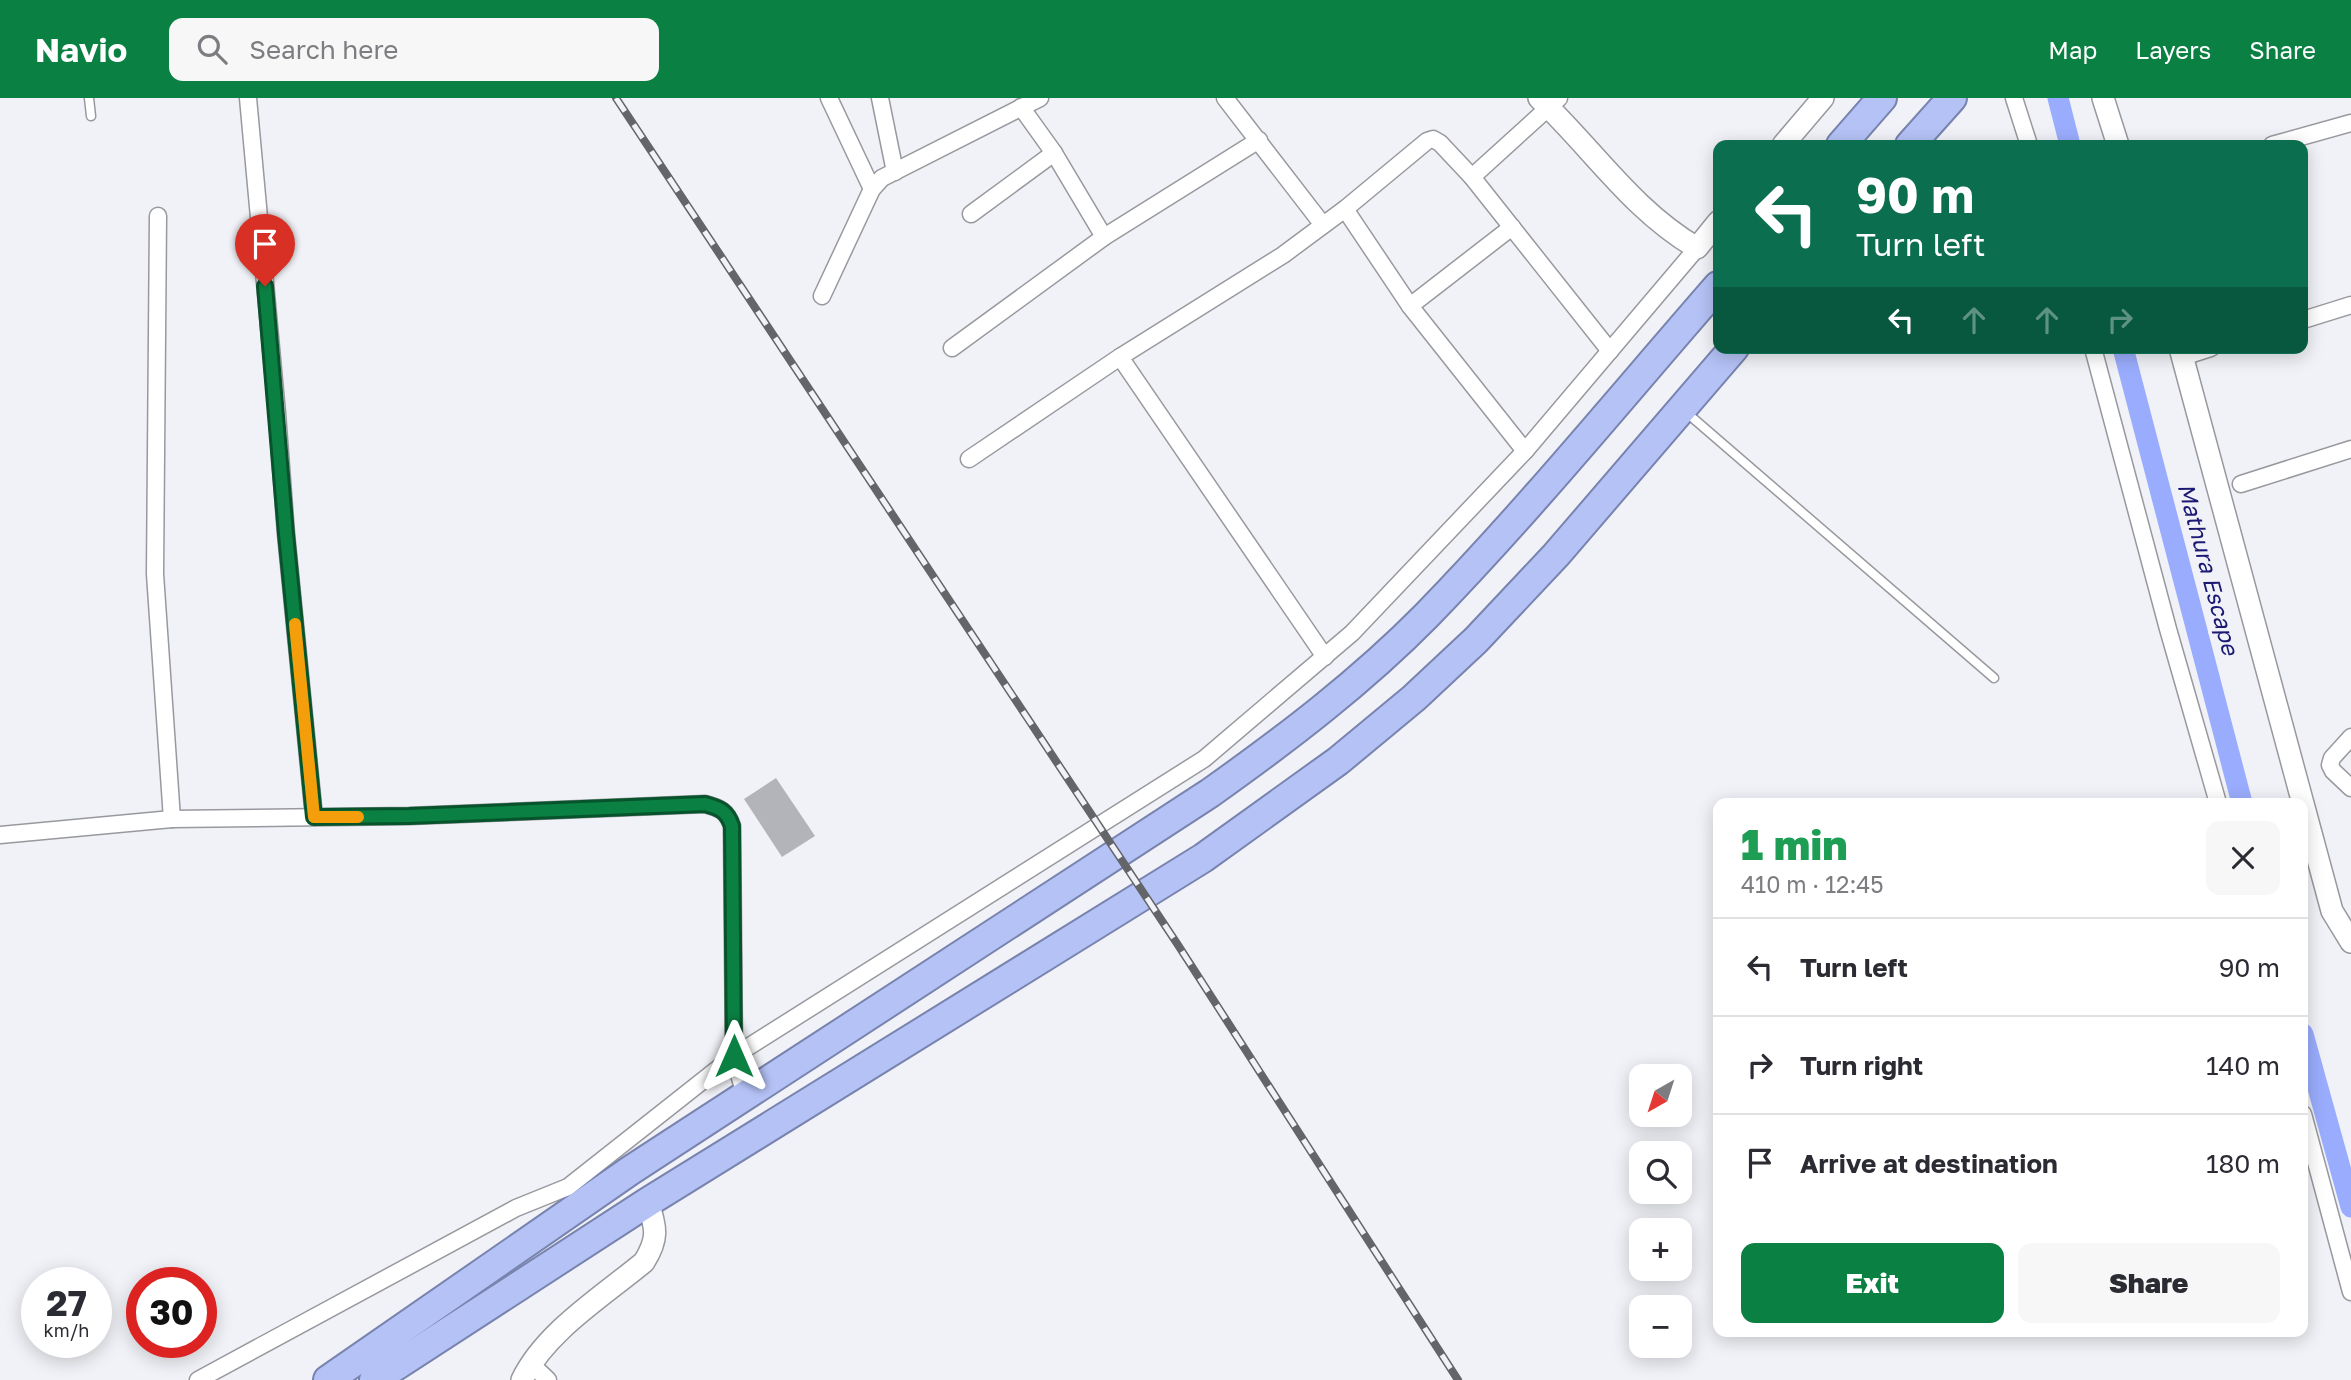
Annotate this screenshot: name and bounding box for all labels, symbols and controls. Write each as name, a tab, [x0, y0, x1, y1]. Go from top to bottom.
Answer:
search box	[169, 18, 659, 81]
text: Navio	[35, 30, 127, 69]
icon: search	[193, 30, 231, 68]
text: Search here	[249, 34, 398, 65]
text: Map	[2048, 35, 2097, 64]
text: Layers	[2135, 35, 2211, 64]
text: Share	[2249, 35, 2316, 64]
text: 90 m	[1856, 165, 1974, 224]
icon: left	[1741, 168, 1832, 259]
pin	[235, 214, 295, 286]
icon: arrive	[246, 225, 284, 263]
text: Turn left	[1856, 225, 1985, 263]
icon: left	[1882, 301, 1920, 339]
icon: ahead	[1955, 301, 1993, 339]
icon: ahead	[2028, 301, 2066, 339]
icon: right	[2101, 301, 2139, 339]
water label: Mathura Escape	[2173, 480, 2246, 659]
text: 1 min	[1741, 819, 1848, 869]
button: close	[2206, 821, 2280, 895]
text: 410 m · 12:45	[1741, 870, 1884, 898]
icon: left	[1741, 948, 1779, 986]
text: Turn left	[1800, 952, 1908, 983]
text: 90 m	[2219, 952, 2280, 983]
position arrow	[697, 1019, 771, 1093]
icon: right	[1741, 1046, 1779, 1084]
text: Turn right	[1800, 1050, 1923, 1081]
text: 140 m	[2206, 1050, 2280, 1081]
north arrow	[1629, 1064, 1692, 1127]
map controls	[1629, 1064, 1692, 1358]
button: search	[1629, 1141, 1692, 1204]
icon: arrive	[1741, 1144, 1779, 1182]
text: Arrive at destination	[1800, 1148, 2058, 1179]
text: 180 m	[2206, 1148, 2280, 1179]
button: +	[1629, 1218, 1692, 1281]
button: Exit	[1741, 1243, 2004, 1323]
button: Share	[2018, 1243, 2280, 1323]
speed limit sign: 30	[126, 1267, 217, 1358]
text: 27	[46, 1282, 87, 1324]
button: −	[1629, 1295, 1692, 1358]
text: km/h	[44, 1319, 89, 1341]

